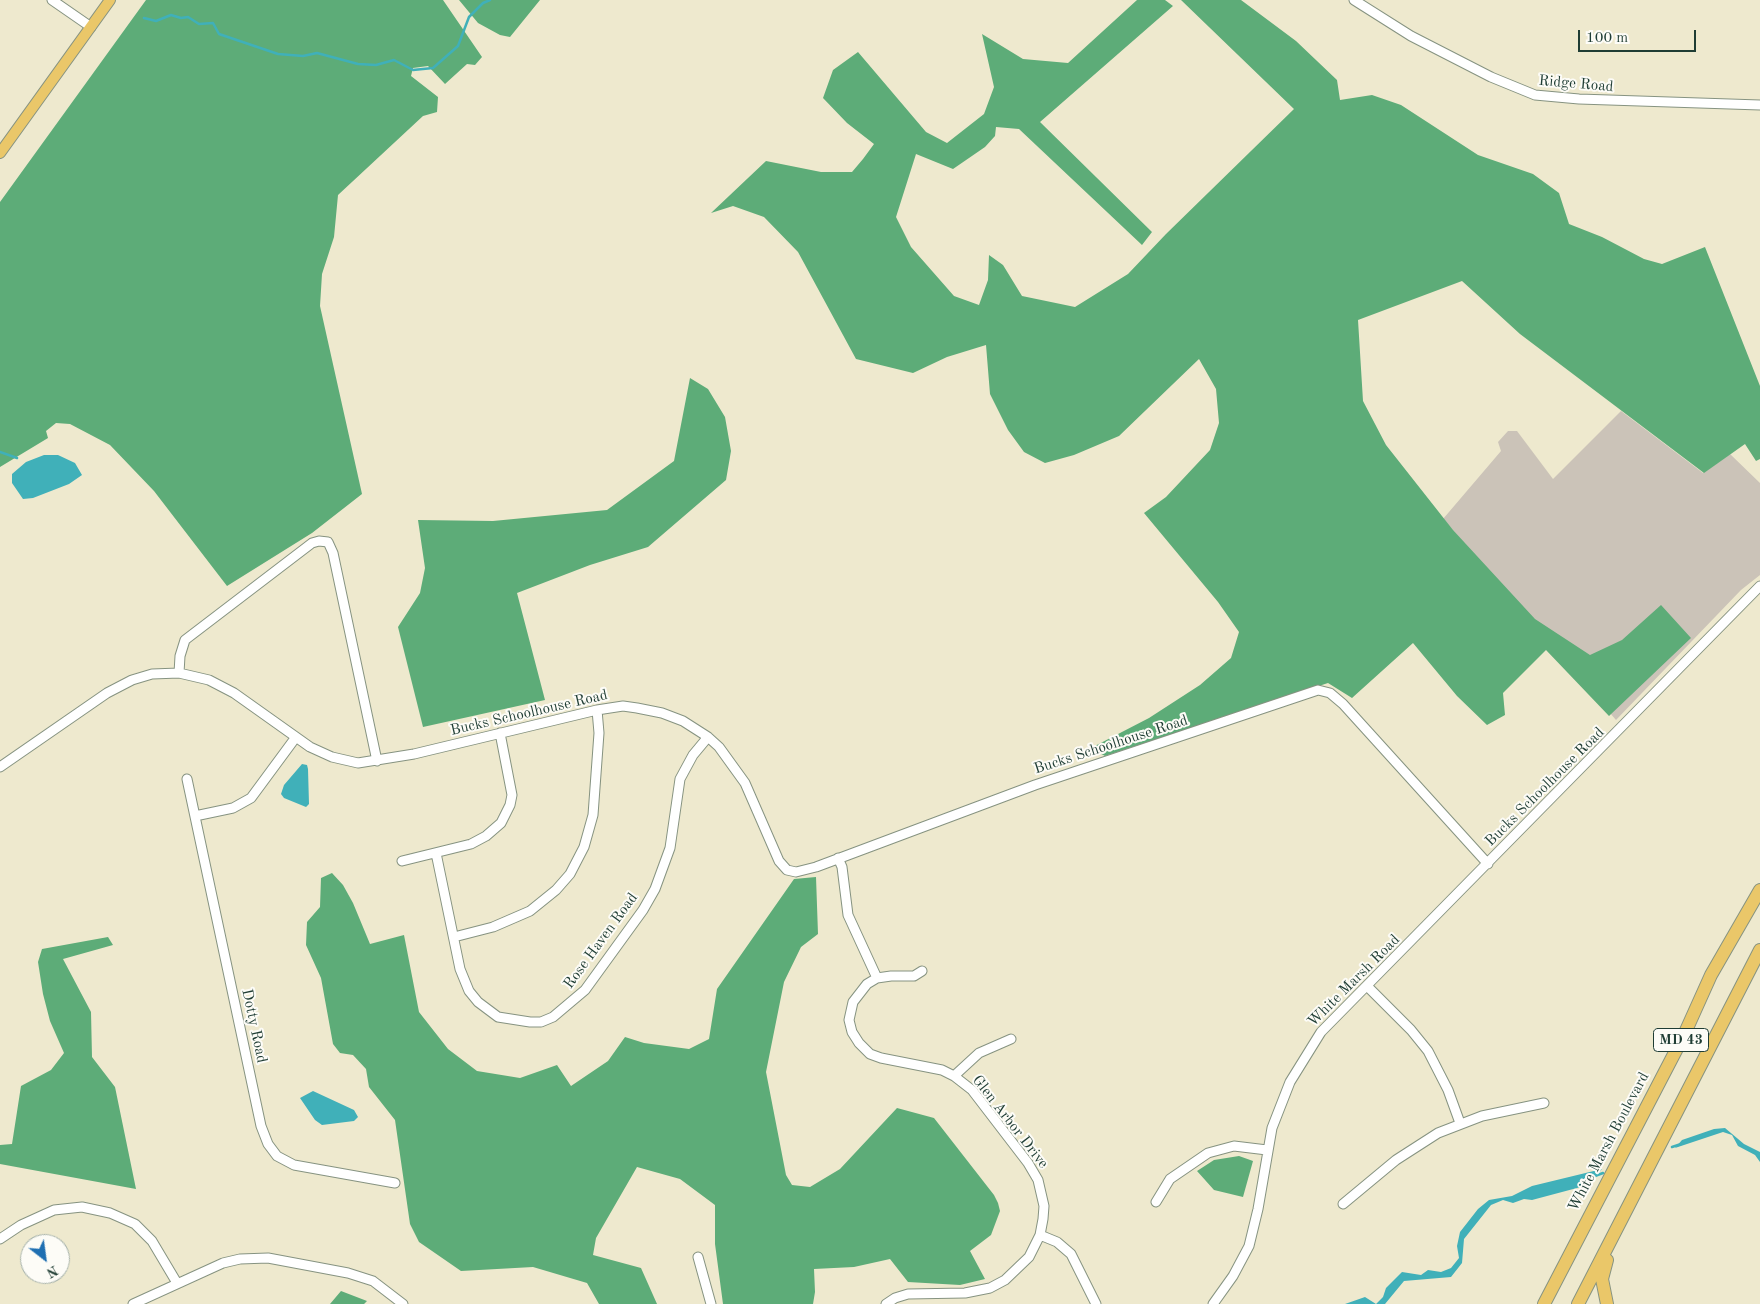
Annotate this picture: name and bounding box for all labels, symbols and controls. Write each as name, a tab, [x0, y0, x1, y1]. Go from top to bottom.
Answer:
scale bar	[1580, 20, 1698, 52]
text: 100 m	[1586, 31, 1628, 46]
street label: Ridge Road	[1538, 72, 1614, 96]
street label: Bucks Schoolhouse Road	[449, 686, 609, 740]
street label: Bucks Schoolhouse Road	[1032, 712, 1190, 778]
street label: Bucks Schoolhouse Road	[1482, 724, 1608, 850]
street label: Rose Haven Road	[560, 889, 642, 993]
street label: White Marsh Road	[1304, 931, 1404, 1031]
street label: Dotty Road	[237, 987, 271, 1065]
road number: MD 43	[1654, 1028, 1708, 1052]
street label: White Marsh Boulevard	[1565, 1069, 1653, 1215]
street label: Glen Arbor Drive	[968, 1072, 1052, 1172]
north arrow	[20, 1234, 70, 1284]
text: N	[44, 1262, 60, 1280]

